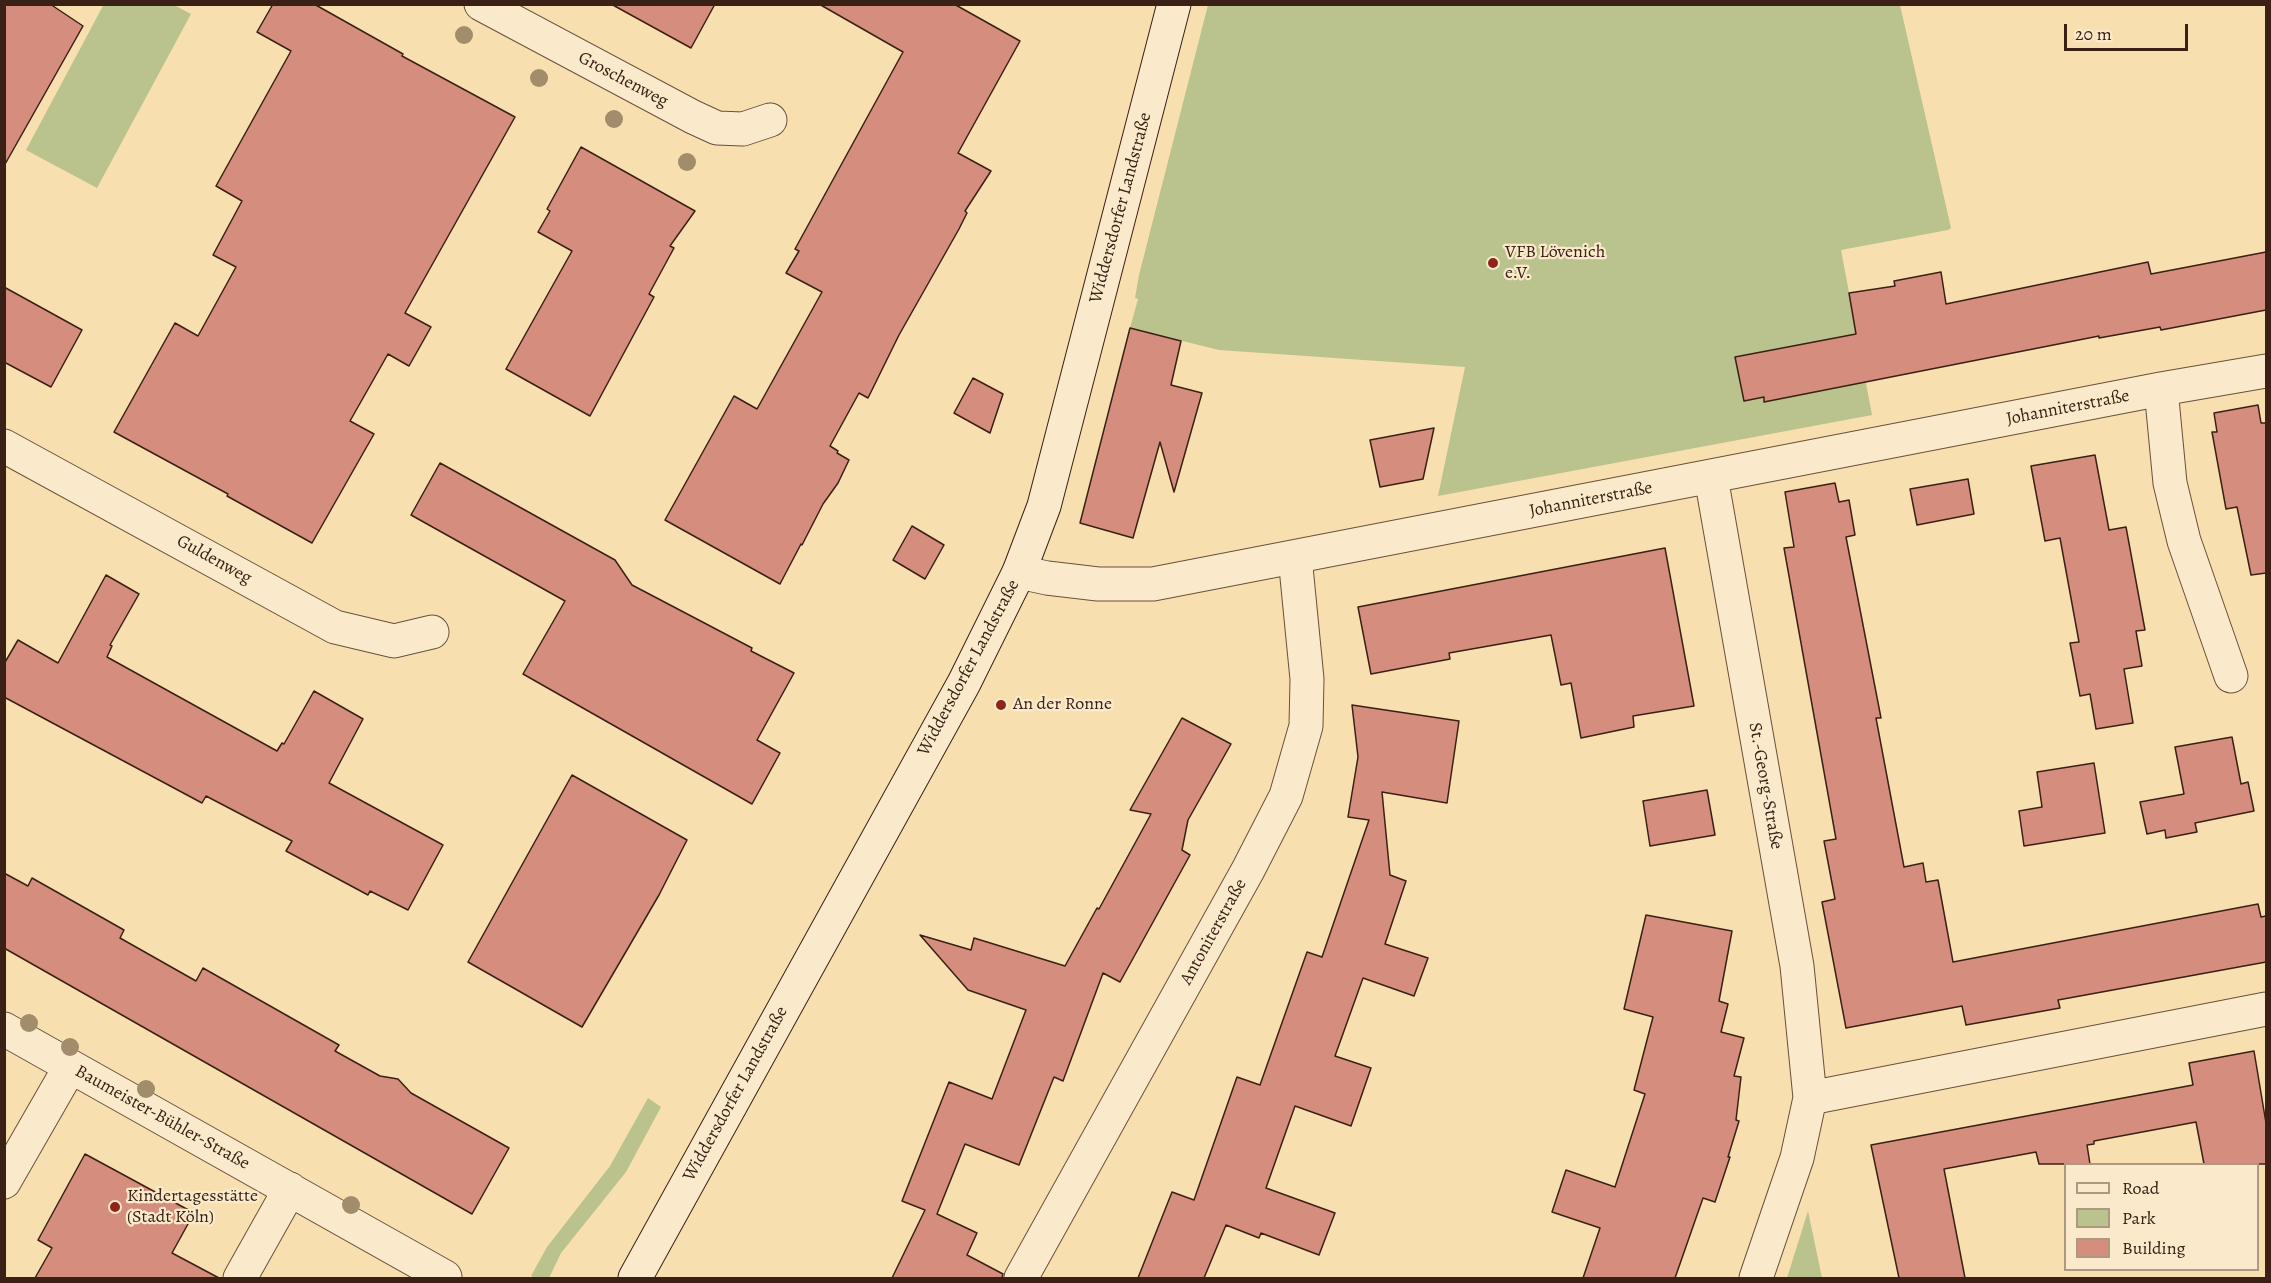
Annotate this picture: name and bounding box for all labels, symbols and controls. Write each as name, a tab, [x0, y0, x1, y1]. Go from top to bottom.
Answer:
scale bar	[2067, 12, 2192, 50]
text: 20 m	[2075, 22, 2112, 46]
street label: Groschenweg	[574, 47, 672, 113]
street label: Widdersdorfer Landstraße	[1085, 110, 1157, 306]
place label: VFB Lövenich e.V.	[1505, 242, 1605, 284]
marker: VFB Lövenich e.V.	[1486, 256, 1500, 270]
street label: Johanniterstraße	[2005, 385, 2131, 431]
street label: Johanniterstraße	[1528, 477, 1654, 523]
street label: Guldenweg	[173, 531, 255, 589]
street label: Widdersdorfer Landstraße	[913, 576, 1025, 760]
place label: An der Ronne	[1013, 694, 1112, 716]
marker: An der Ronne	[994, 698, 1008, 712]
street label: St.-Georg-Straße	[1743, 721, 1787, 851]
street label: Antoniterstraße	[1176, 875, 1252, 989]
street label: Widdersdorfer Landstraße	[679, 1003, 793, 1185]
street label: Baumeister-Bühler-Straße	[71, 1061, 253, 1175]
legend	[2064, 1163, 2259, 1271]
text: Road	[2122, 1176, 2159, 1200]
place label: Kindertagesstätte (Stadt Köln)	[127, 1186, 258, 1228]
marker: Kindertagesstätte (Stadt Köln)	[108, 1200, 122, 1214]
text: Park	[2122, 1206, 2156, 1230]
text: Building	[2122, 1236, 2186, 1260]

